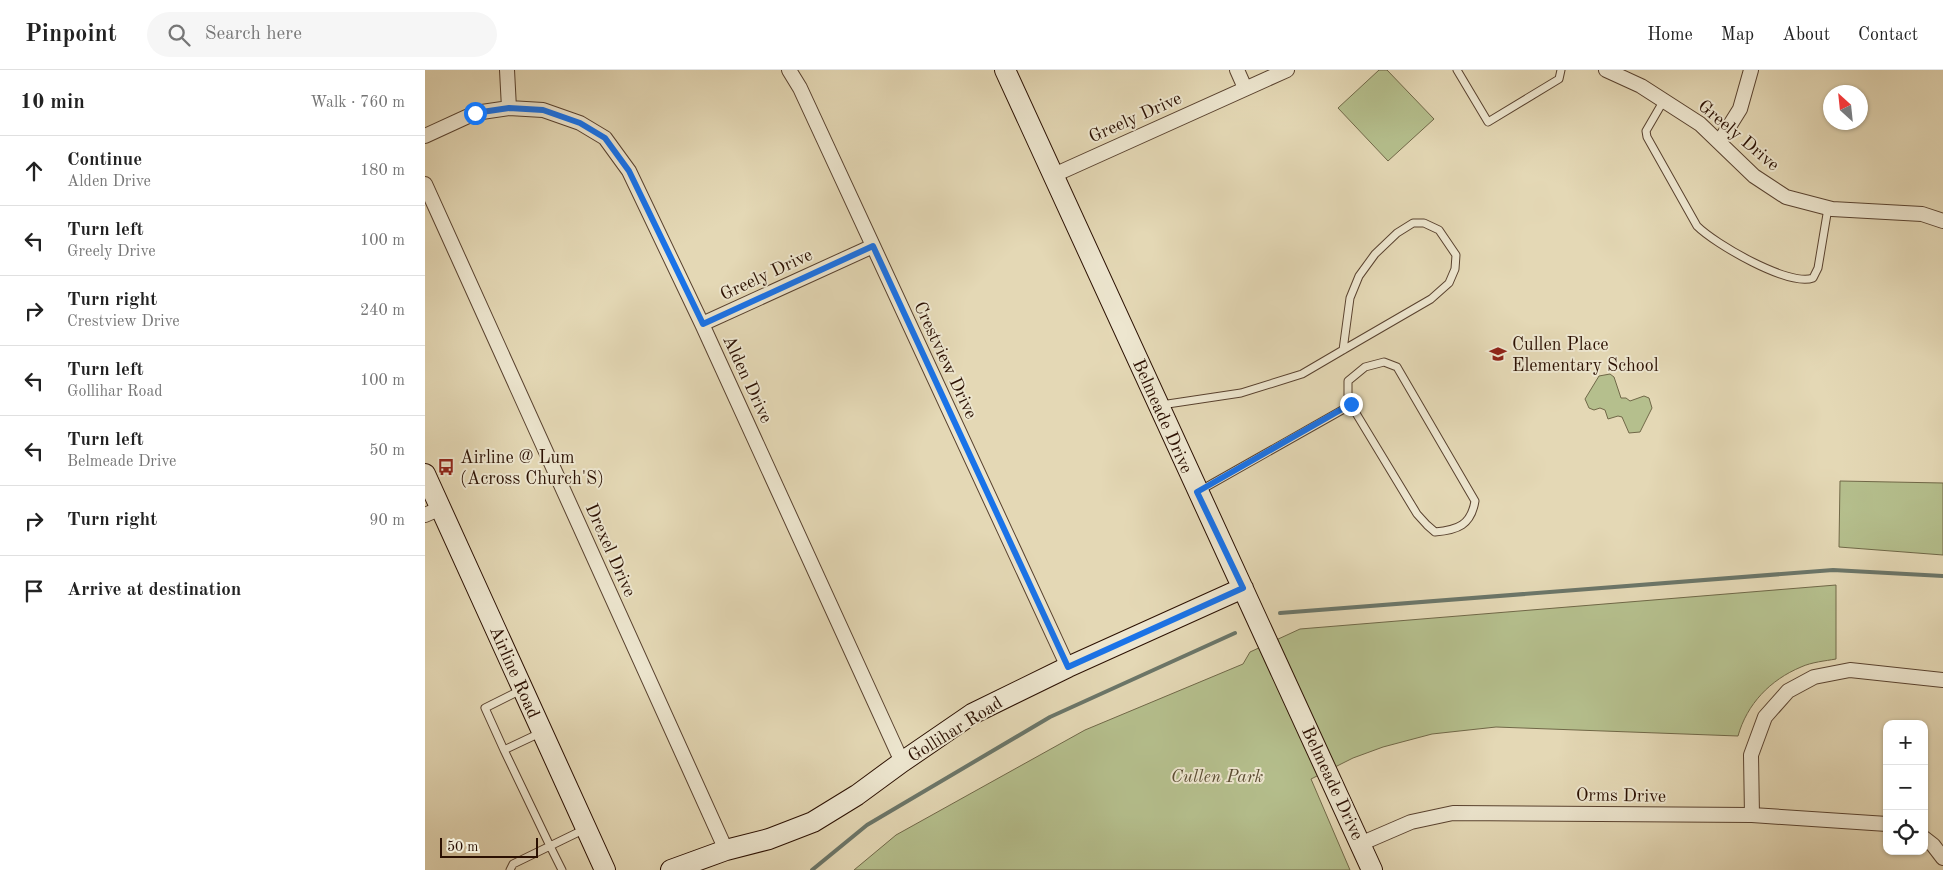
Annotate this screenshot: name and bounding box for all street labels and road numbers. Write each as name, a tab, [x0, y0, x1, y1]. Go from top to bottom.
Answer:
street label: Greely Drive	[1086, 89, 1185, 146]
street label: Greely Drive	[1694, 97, 1782, 175]
street label: Greely Drive	[717, 246, 815, 304]
street label: Crestview Drive	[910, 299, 980, 422]
street label: Alden Drive	[719, 333, 775, 426]
street label: Belmeade Drive	[1129, 357, 1195, 476]
street label: Drexel Drive	[582, 501, 639, 600]
street label: Airline Road	[486, 624, 542, 721]
street label: Gollihar Road	[905, 694, 1006, 766]
street label: Belmeade Drive	[1298, 724, 1366, 843]
street label: Orms Drive	[1576, 786, 1666, 806]

